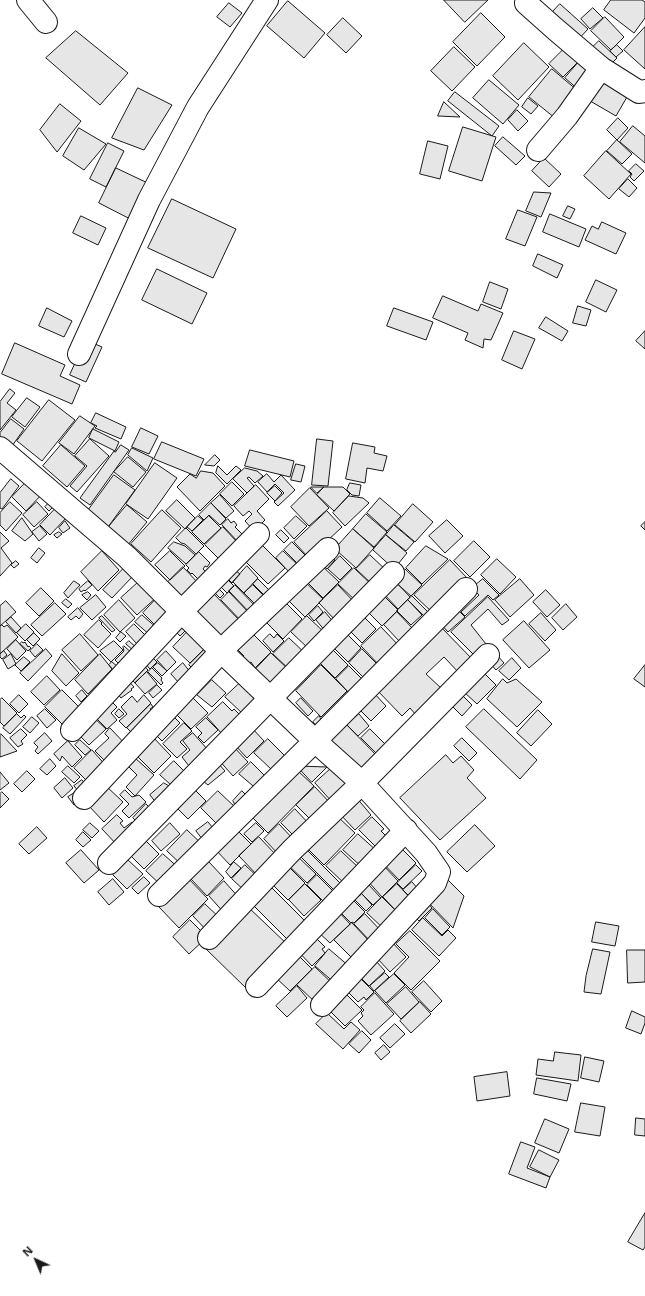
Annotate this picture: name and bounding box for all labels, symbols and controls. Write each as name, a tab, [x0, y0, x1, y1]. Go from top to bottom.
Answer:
north arrow	[16, 1240, 56, 1280]
text: N	[19, 1243, 36, 1260]

